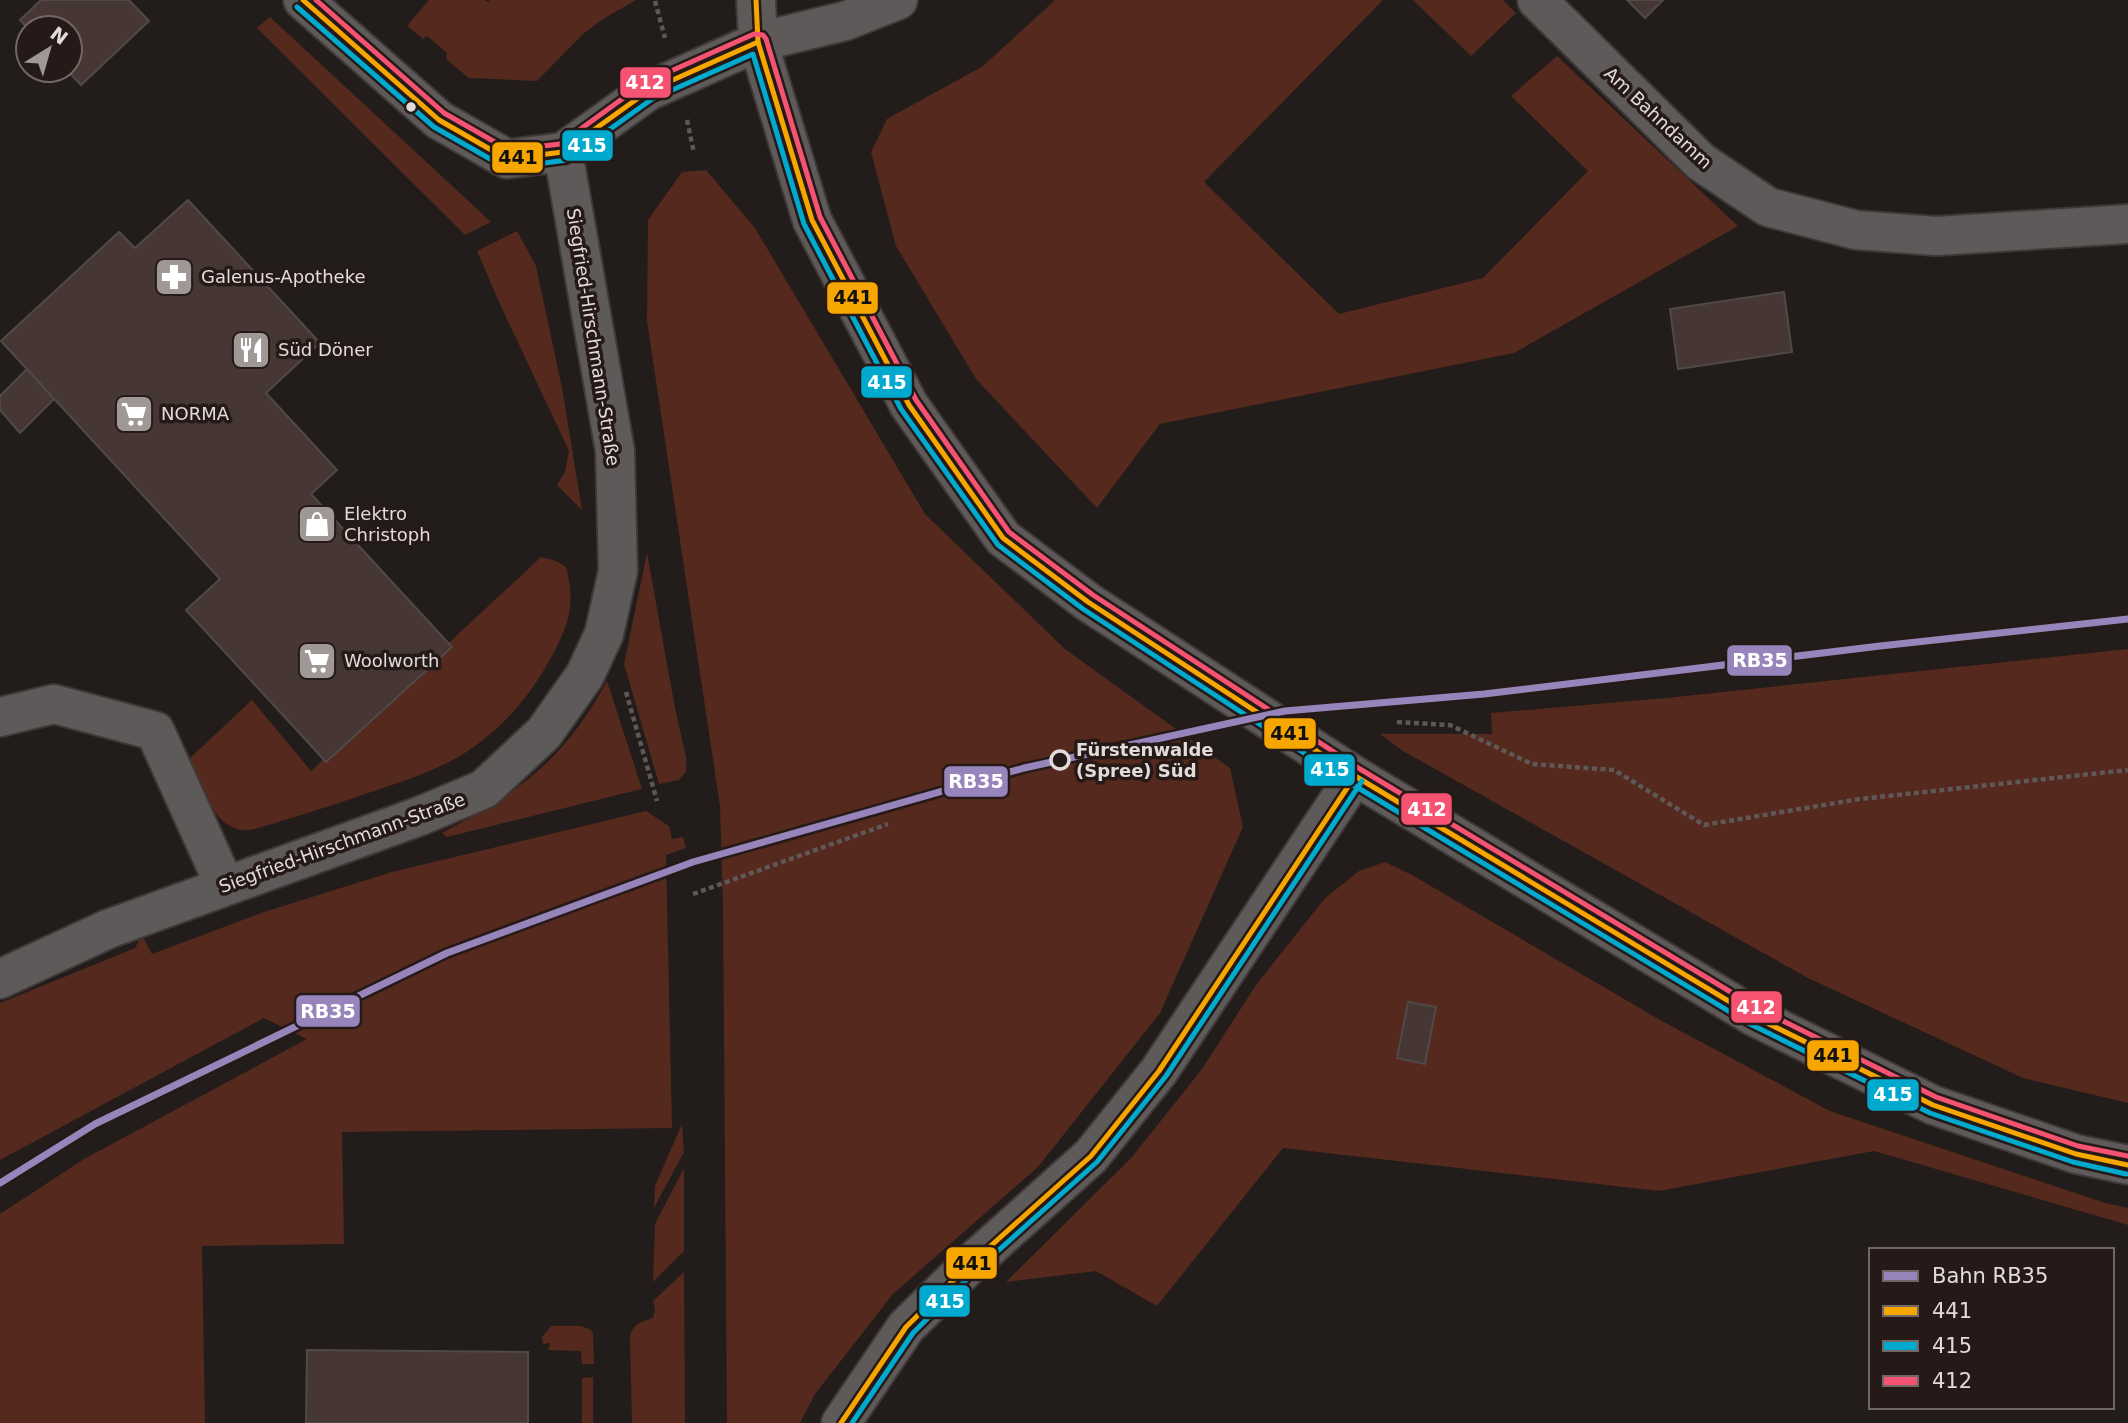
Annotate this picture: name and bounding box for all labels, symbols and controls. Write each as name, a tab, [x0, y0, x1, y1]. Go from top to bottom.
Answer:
north arrow	[14, 14, 84, 84]
text: N	[46, 22, 72, 49]
street label: Am Bahndamm	[1600, 62, 1716, 173]
line badge: 412	[619, 66, 672, 99]
text: 412	[625, 71, 665, 93]
unlabelled marker	[404, 100, 418, 114]
line badge: 415	[561, 129, 614, 162]
text: 415	[567, 134, 607, 156]
line badge: 441	[491, 141, 544, 174]
text: 441	[498, 146, 538, 168]
street label: Siegfried-Hirschmann-Straße	[563, 207, 624, 467]
pharmacy icon: Galenus-Apotheke	[153, 256, 195, 298]
place label: Galenus-Apotheke	[201, 266, 366, 287]
line badge: 441	[826, 281, 879, 315]
text: 441	[833, 286, 873, 308]
restaurant icon: Süd Döner	[230, 329, 272, 371]
place label: Süd Döner	[278, 339, 373, 360]
line badge: 415	[860, 365, 913, 399]
text: 415	[867, 371, 907, 393]
supermarket icon: NORMA	[113, 393, 155, 435]
place label: NORMA	[161, 403, 230, 424]
shop icon: Elektro Christoph	[296, 503, 338, 545]
place label: Elektro Christoph	[344, 503, 431, 545]
supermarket icon: Woolworth	[296, 640, 338, 682]
line badge: RB35	[1726, 644, 1793, 677]
text: RB35	[1732, 649, 1788, 671]
place label: Woolworth	[344, 650, 439, 671]
line badge: 441	[1263, 717, 1317, 750]
text: 441	[1270, 722, 1310, 744]
place label: Fürstenwalde (Spree) Süd	[1076, 739, 1213, 781]
marker: Fürstenwalde (Spree) Süd	[1050, 750, 1070, 770]
line badge: 415	[1303, 753, 1356, 787]
text: 415	[1310, 758, 1350, 780]
line badge: RB35	[943, 765, 1009, 798]
text: RB35	[948, 770, 1004, 792]
street label: Siegfried-Hirschmann-Straße	[216, 788, 468, 897]
line badge: 412	[1400, 792, 1453, 826]
text: 412	[1407, 798, 1447, 820]
line badge: 412	[1730, 990, 1783, 1024]
line badge: RB35	[295, 994, 361, 1028]
text: 412	[1736, 996, 1776, 1018]
text: RB35	[300, 1000, 356, 1022]
line badge: 441	[1806, 1039, 1860, 1072]
text: 441	[1813, 1044, 1853, 1066]
line badge: 415	[1866, 1078, 1920, 1112]
text: 415	[1873, 1083, 1913, 1105]
line badge: 441	[945, 1246, 998, 1280]
legend	[1869, 1248, 2114, 1409]
text: 441	[952, 1252, 992, 1274]
text: Bahn RB35	[1932, 1264, 2048, 1288]
line badge: 415	[918, 1284, 971, 1318]
text: 415	[925, 1290, 965, 1312]
text: 441	[1932, 1299, 1972, 1323]
text: 415	[1932, 1334, 1972, 1358]
text: 412	[1932, 1369, 1972, 1393]

